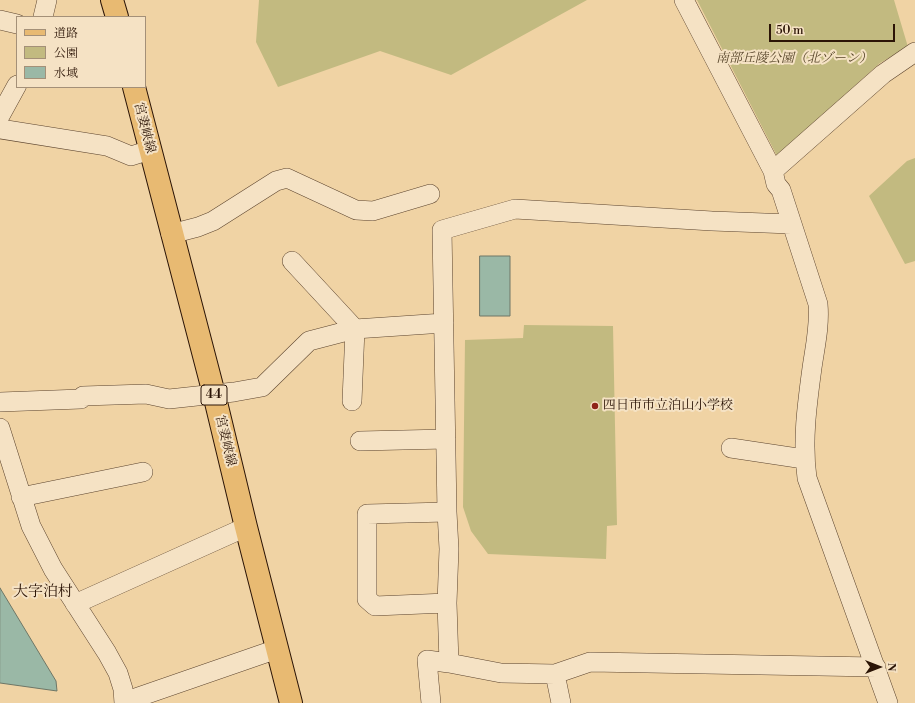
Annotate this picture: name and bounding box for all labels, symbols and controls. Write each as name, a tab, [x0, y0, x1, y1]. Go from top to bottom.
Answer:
legend	[16, 16, 146, 88]
scale bar	[771, 16, 897, 42]
text: 50 m	[776, 23, 804, 38]
text: 道路	[54, 26, 78, 41]
text: 公園	[54, 46, 78, 61]
park label: 南部丘陵公園（北ゾーン）	[716, 51, 872, 67]
text: 水域	[54, 66, 78, 81]
street label: 宮妻峡線	[130, 101, 158, 155]
road number: 44	[201, 385, 227, 405]
place label: 四日市市立泊山小学校	[603, 398, 733, 414]
marker: 四日市市立泊山小学校	[590, 401, 600, 411]
street label: 宮妻峡線	[212, 414, 238, 468]
district label: 大字泊村	[13, 583, 73, 601]
north arrow	[859, 647, 899, 687]
text: N	[884, 663, 898, 671]

